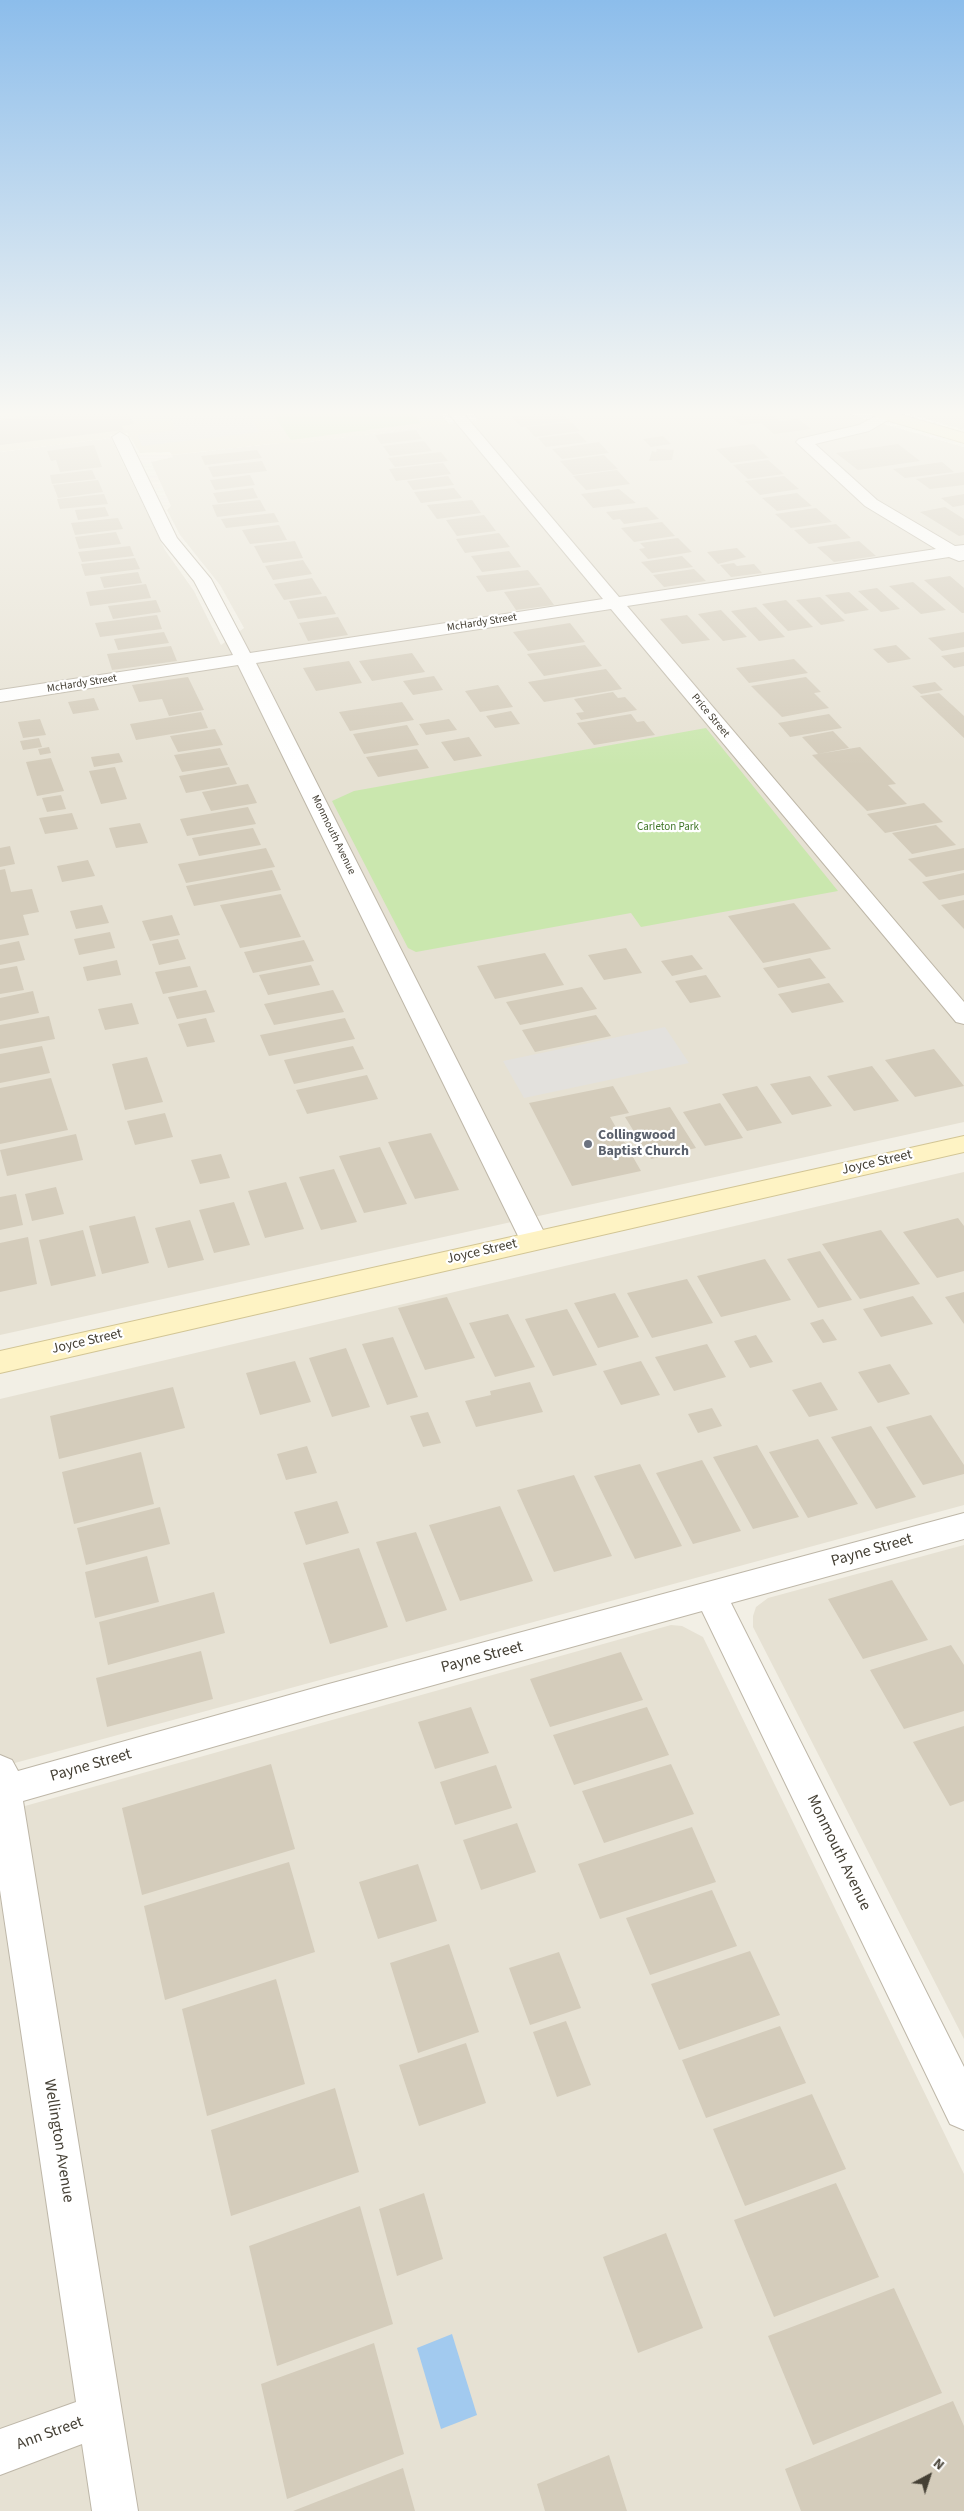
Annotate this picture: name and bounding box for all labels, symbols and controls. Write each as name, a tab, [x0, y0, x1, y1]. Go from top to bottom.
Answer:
street label: McHardy Street	[446, 611, 518, 635]
street label: McHardy Street	[46, 672, 118, 696]
street label: Price Street	[688, 692, 732, 740]
street label: Monmouth Avenue	[308, 793, 358, 877]
park label: Carleton Park	[637, 821, 699, 835]
place label: Collingwood Baptist Church	[598, 1128, 689, 1160]
marker: Collingwood Baptist Church	[582, 1138, 594, 1150]
street label: Joyce Street	[840, 1147, 914, 1179]
street label: Joyce Street	[445, 1236, 519, 1268]
street label: Joyce Street	[50, 1326, 124, 1358]
street label: Payne Street	[829, 1530, 915, 1572]
street label: Payne Street	[439, 1638, 525, 1678]
street label: Payne Street	[48, 1745, 134, 1787]
street label: Monmouth Avenue	[802, 1792, 874, 1914]
street label: Wellington Avenue	[39, 2078, 77, 2204]
street label: Ann Street	[14, 2413, 86, 2455]
north arrow	[904, 2451, 954, 2501]
text: N	[929, 2454, 949, 2475]

